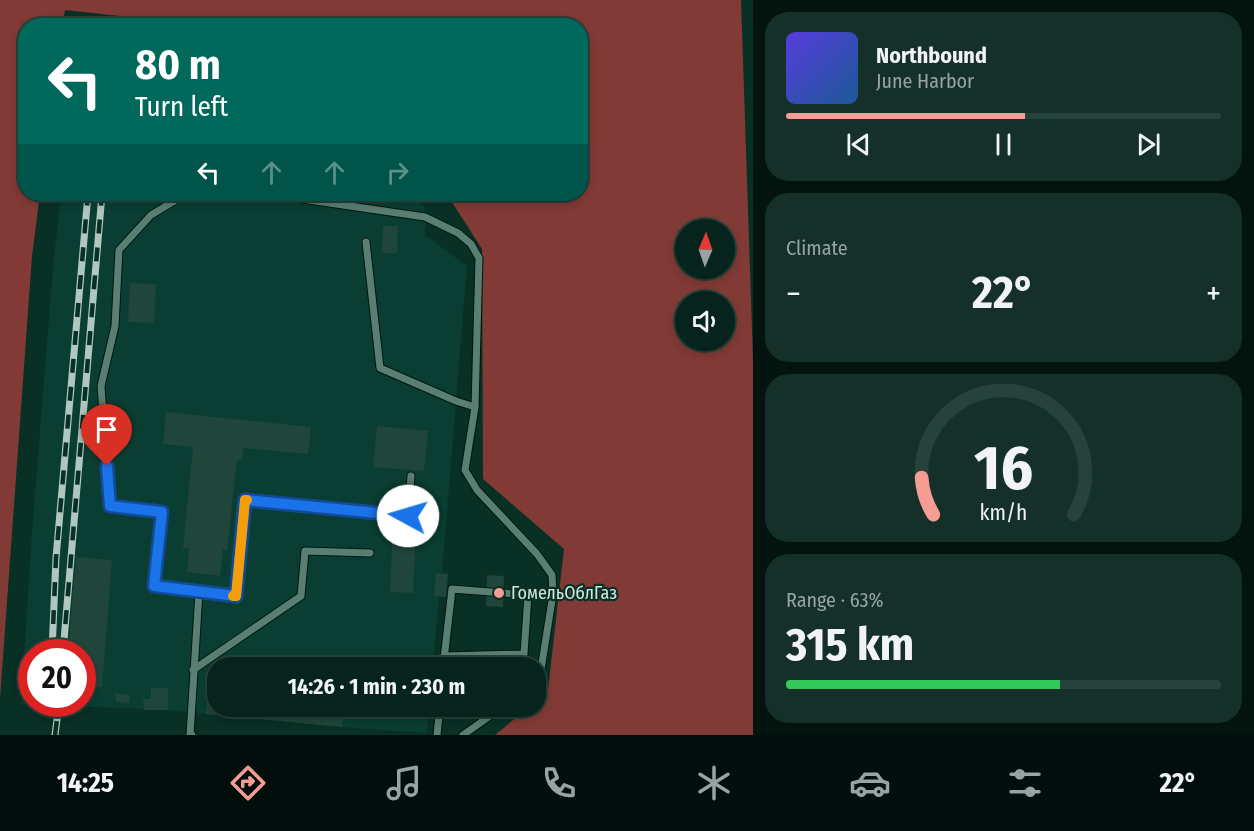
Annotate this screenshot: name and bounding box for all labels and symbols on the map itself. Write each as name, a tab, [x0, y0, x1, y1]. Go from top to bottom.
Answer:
north arrow	[675, 219, 735, 279]
pin	[81, 404, 132, 466]
position arrow	[376, 484, 440, 548]
place label: ГомельОблГаз	[511, 582, 617, 604]
marker: ГомельОблГаз	[492, 586, 506, 600]
speed limit sign: 20	[18, 639, 96, 717]

